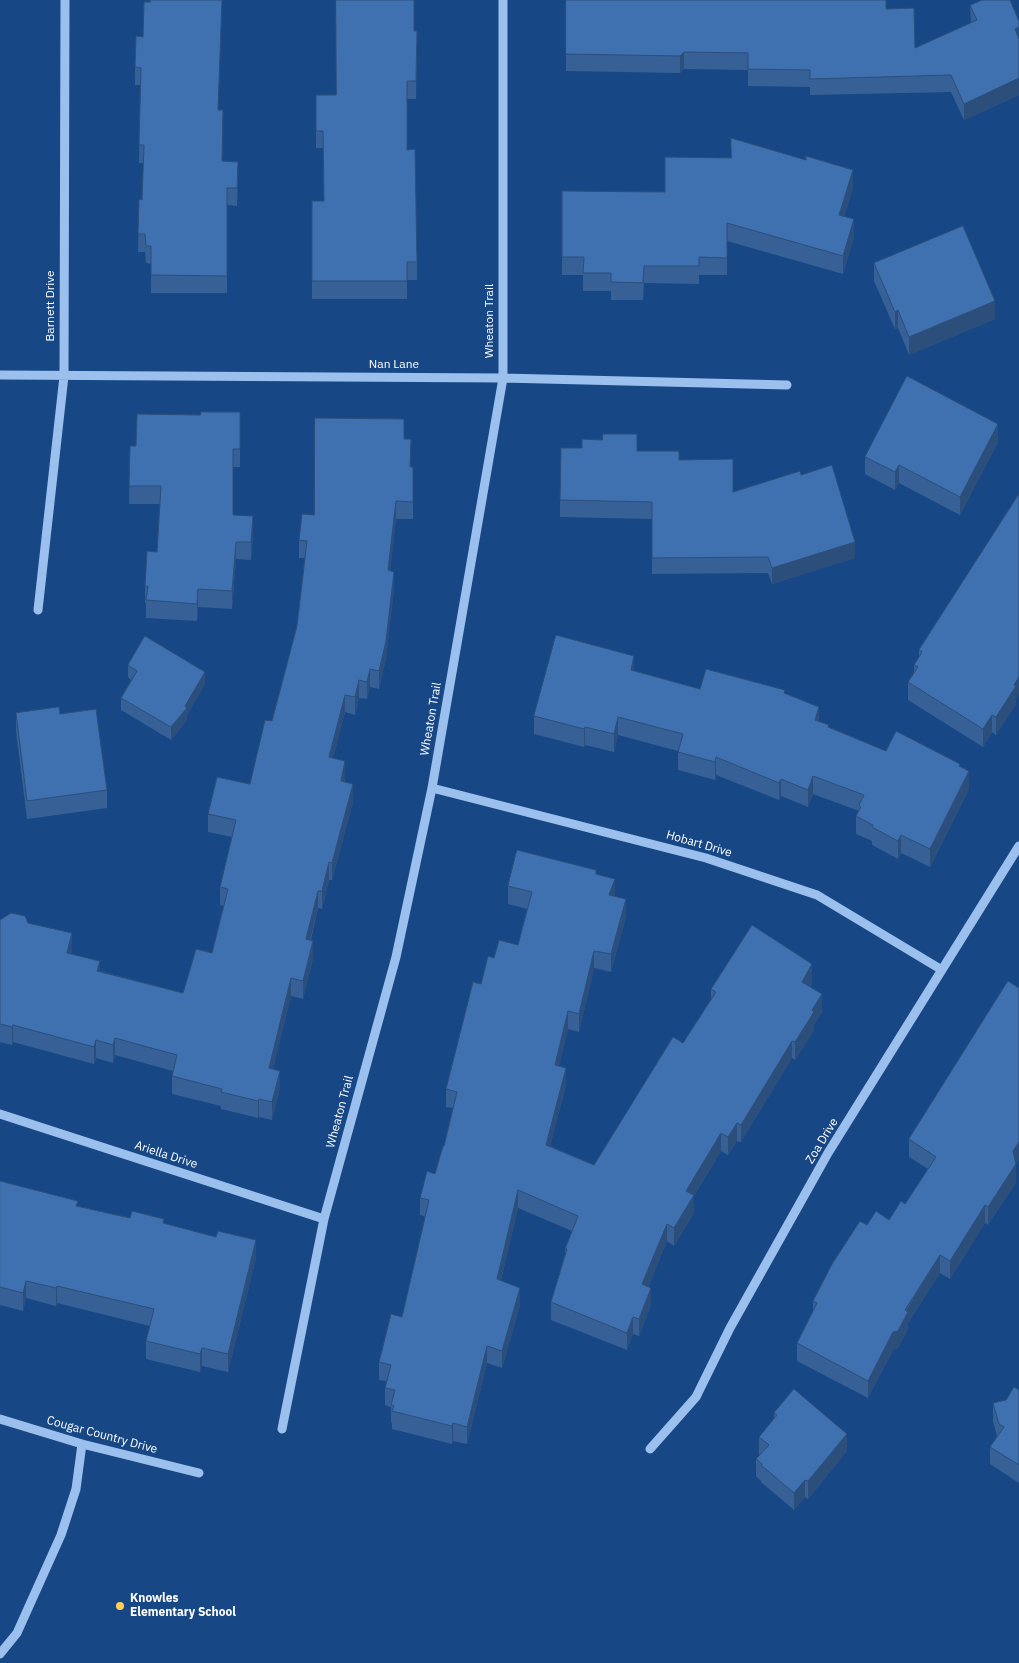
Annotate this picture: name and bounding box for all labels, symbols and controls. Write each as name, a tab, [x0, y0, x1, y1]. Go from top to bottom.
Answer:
street label: Barnett Drive	[44, 270, 58, 342]
street label: Wheaton Trail	[483, 284, 497, 358]
street label: Nan Lane	[369, 358, 419, 372]
street label: Wheaton Trail	[417, 681, 445, 757]
street label: Hobart Drive	[664, 828, 734, 860]
street label: Wheaton Trail	[323, 1074, 357, 1150]
street label: Zoa Drive	[803, 1116, 841, 1166]
street label: Ariella Drive	[133, 1138, 199, 1172]
street label: Cougar Country Drive	[45, 1413, 159, 1457]
place label: Knowles Elementary School	[130, 1592, 236, 1620]
marker: Knowles Elementary School	[114, 1600, 126, 1612]

